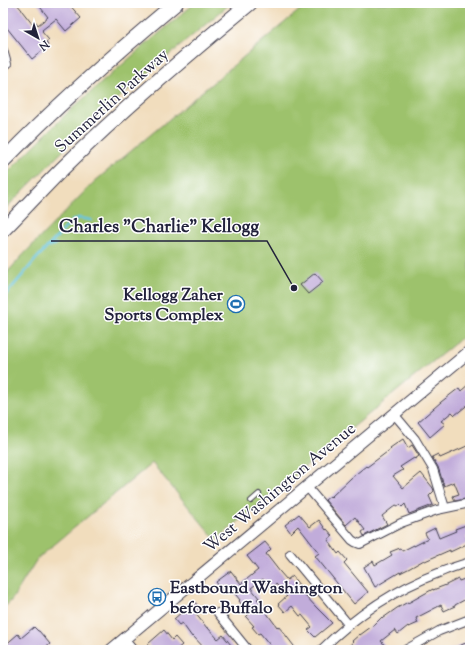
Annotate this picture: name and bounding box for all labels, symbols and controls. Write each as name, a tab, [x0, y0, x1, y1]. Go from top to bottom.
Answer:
north arrow	[18, 18, 58, 58]
text: N	[35, 35, 53, 54]
street label: Summerlin Parkway	[50, 43, 175, 159]
callout: Charles "Charlie" Kellogg	[51, 211, 267, 241]
text: Charles "Charlie" Kellogg	[59, 215, 259, 241]
place label: Kellogg Zaher Sports Complex	[104, 284, 224, 328]
sports icon: Kellogg Zaher Sports Complex	[226, 294, 246, 314]
street label: West Washington Avenue	[199, 418, 362, 560]
place label: Eastbound Washington before Buffalo	[169, 577, 343, 621]
bus stop icon: Eastbound Washington before Buffalo	[147, 587, 167, 607]

